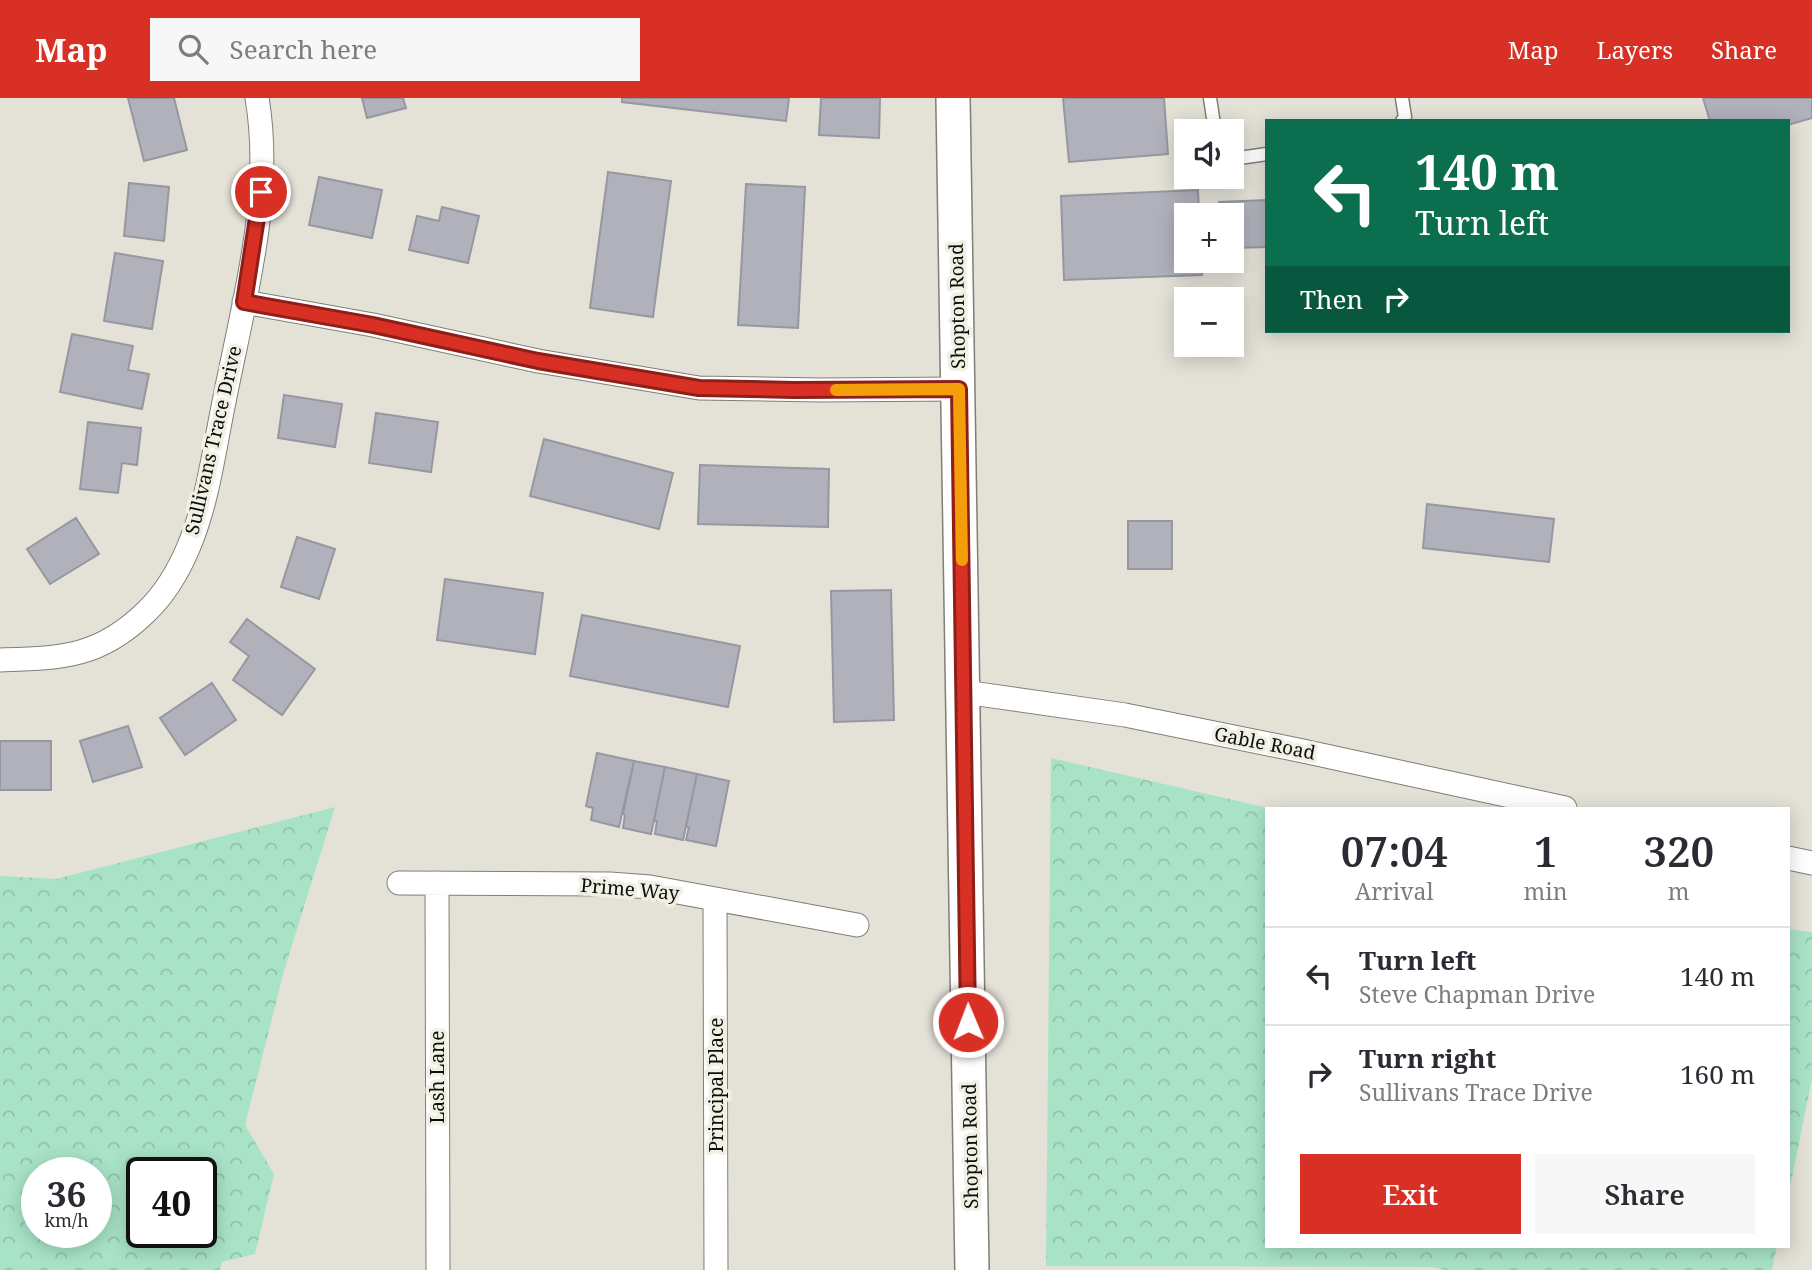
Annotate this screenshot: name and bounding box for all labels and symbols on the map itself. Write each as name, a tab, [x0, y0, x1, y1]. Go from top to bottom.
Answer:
pin	[231, 162, 291, 222]
street label: Shopton Road	[943, 243, 971, 369]
street label: Sullivans Trace Drive	[179, 343, 247, 537]
street label: Gable Road	[1212, 720, 1318, 766]
street label: Prime Way	[579, 872, 681, 906]
position arrow	[931, 985, 1005, 1059]
street label: Principal Place	[703, 1018, 729, 1152]
street label: Lash Lane	[424, 1030, 450, 1124]
street label: Shopton Road	[956, 1083, 984, 1209]
speed limit sign: 40	[126, 1157, 217, 1248]

